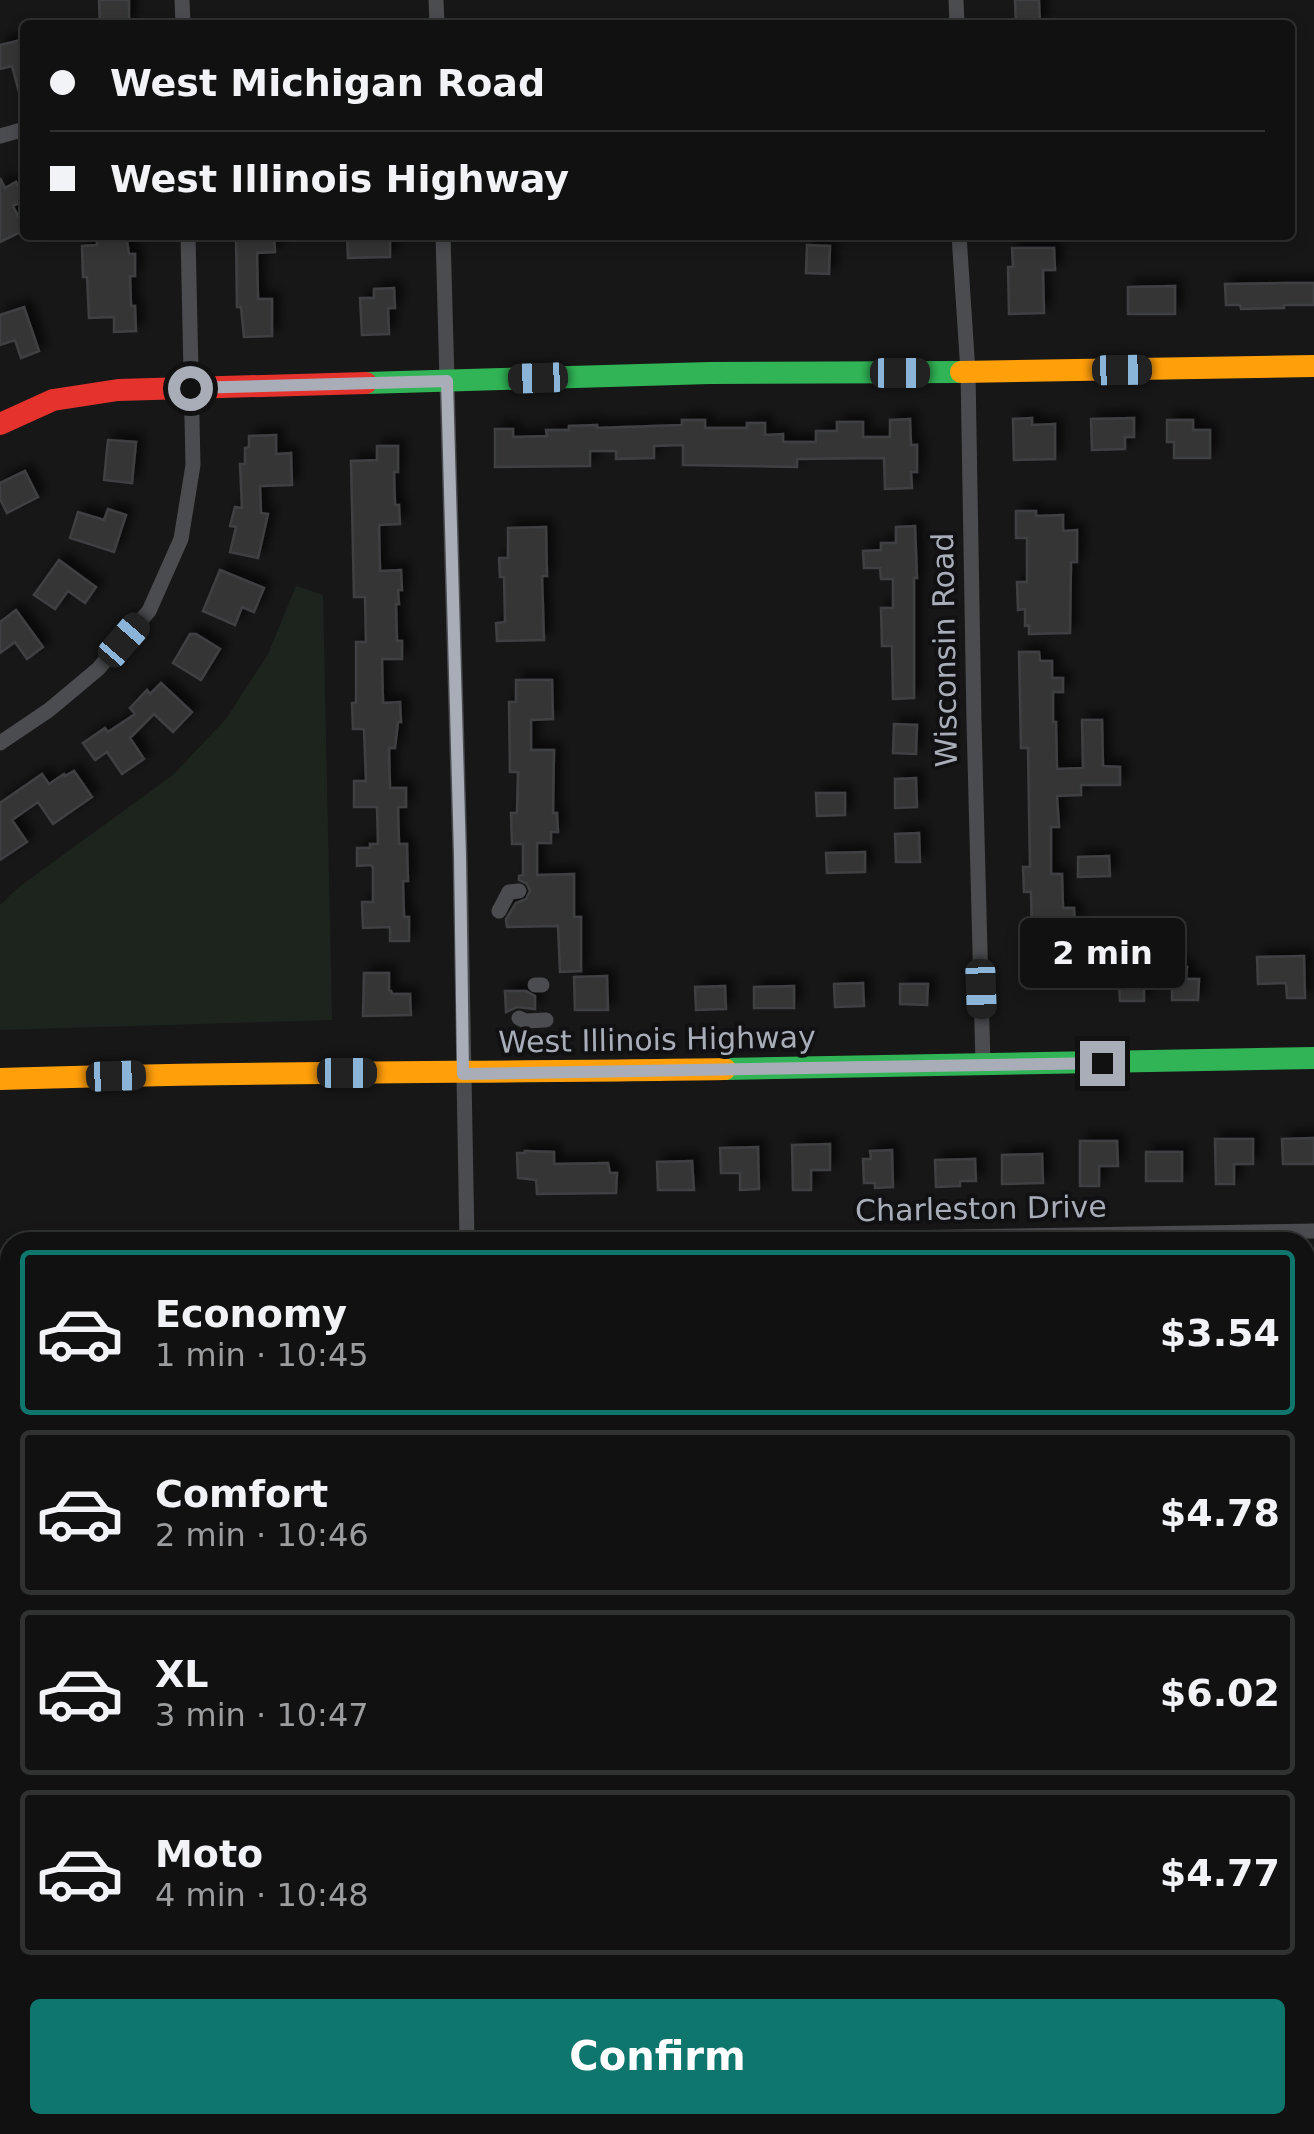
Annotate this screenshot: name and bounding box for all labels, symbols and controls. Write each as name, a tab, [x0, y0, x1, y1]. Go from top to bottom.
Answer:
text: West Michigan Road	[110, 61, 545, 105]
text: West Illinois Highway	[110, 157, 569, 201]
car	[1092, 354, 1152, 386]
car	[870, 358, 930, 388]
car	[507, 362, 569, 394]
route start	[168, 366, 213, 411]
street label: Wisconsin Road	[925, 532, 964, 768]
car	[93, 608, 155, 672]
callout: 2 min	[1020, 918, 1184, 988]
text: 2 min	[1052, 934, 1153, 972]
car	[965, 958, 997, 1020]
street label: West Illinois Highway	[498, 1019, 816, 1060]
route end	[1080, 1041, 1125, 1086]
car	[317, 1058, 377, 1088]
car	[85, 1060, 147, 1092]
street label: Charleston Drive	[855, 1189, 1107, 1228]
icon: car	[35, 1288, 125, 1378]
text: Economy	[155, 1292, 347, 1336]
text: $3.54	[1160, 1311, 1280, 1355]
text: 1 min · 10:45	[155, 1336, 369, 1374]
icon: car	[35, 1468, 125, 1558]
text: Comfort	[155, 1472, 328, 1516]
text: $4.78	[1160, 1491, 1280, 1535]
text: 2 min · 10:46	[155, 1516, 369, 1554]
icon: car	[35, 1648, 125, 1738]
text: XL	[155, 1652, 209, 1696]
text: $6.02	[1160, 1671, 1280, 1715]
text: 3 min · 10:47	[155, 1696, 369, 1734]
icon: car	[35, 1828, 125, 1918]
text: Moto	[155, 1832, 263, 1876]
text: $4.77	[1160, 1851, 1280, 1895]
text: 4 min · 10:48	[155, 1876, 369, 1914]
button: Confirm	[30, 1999, 1285, 2114]

